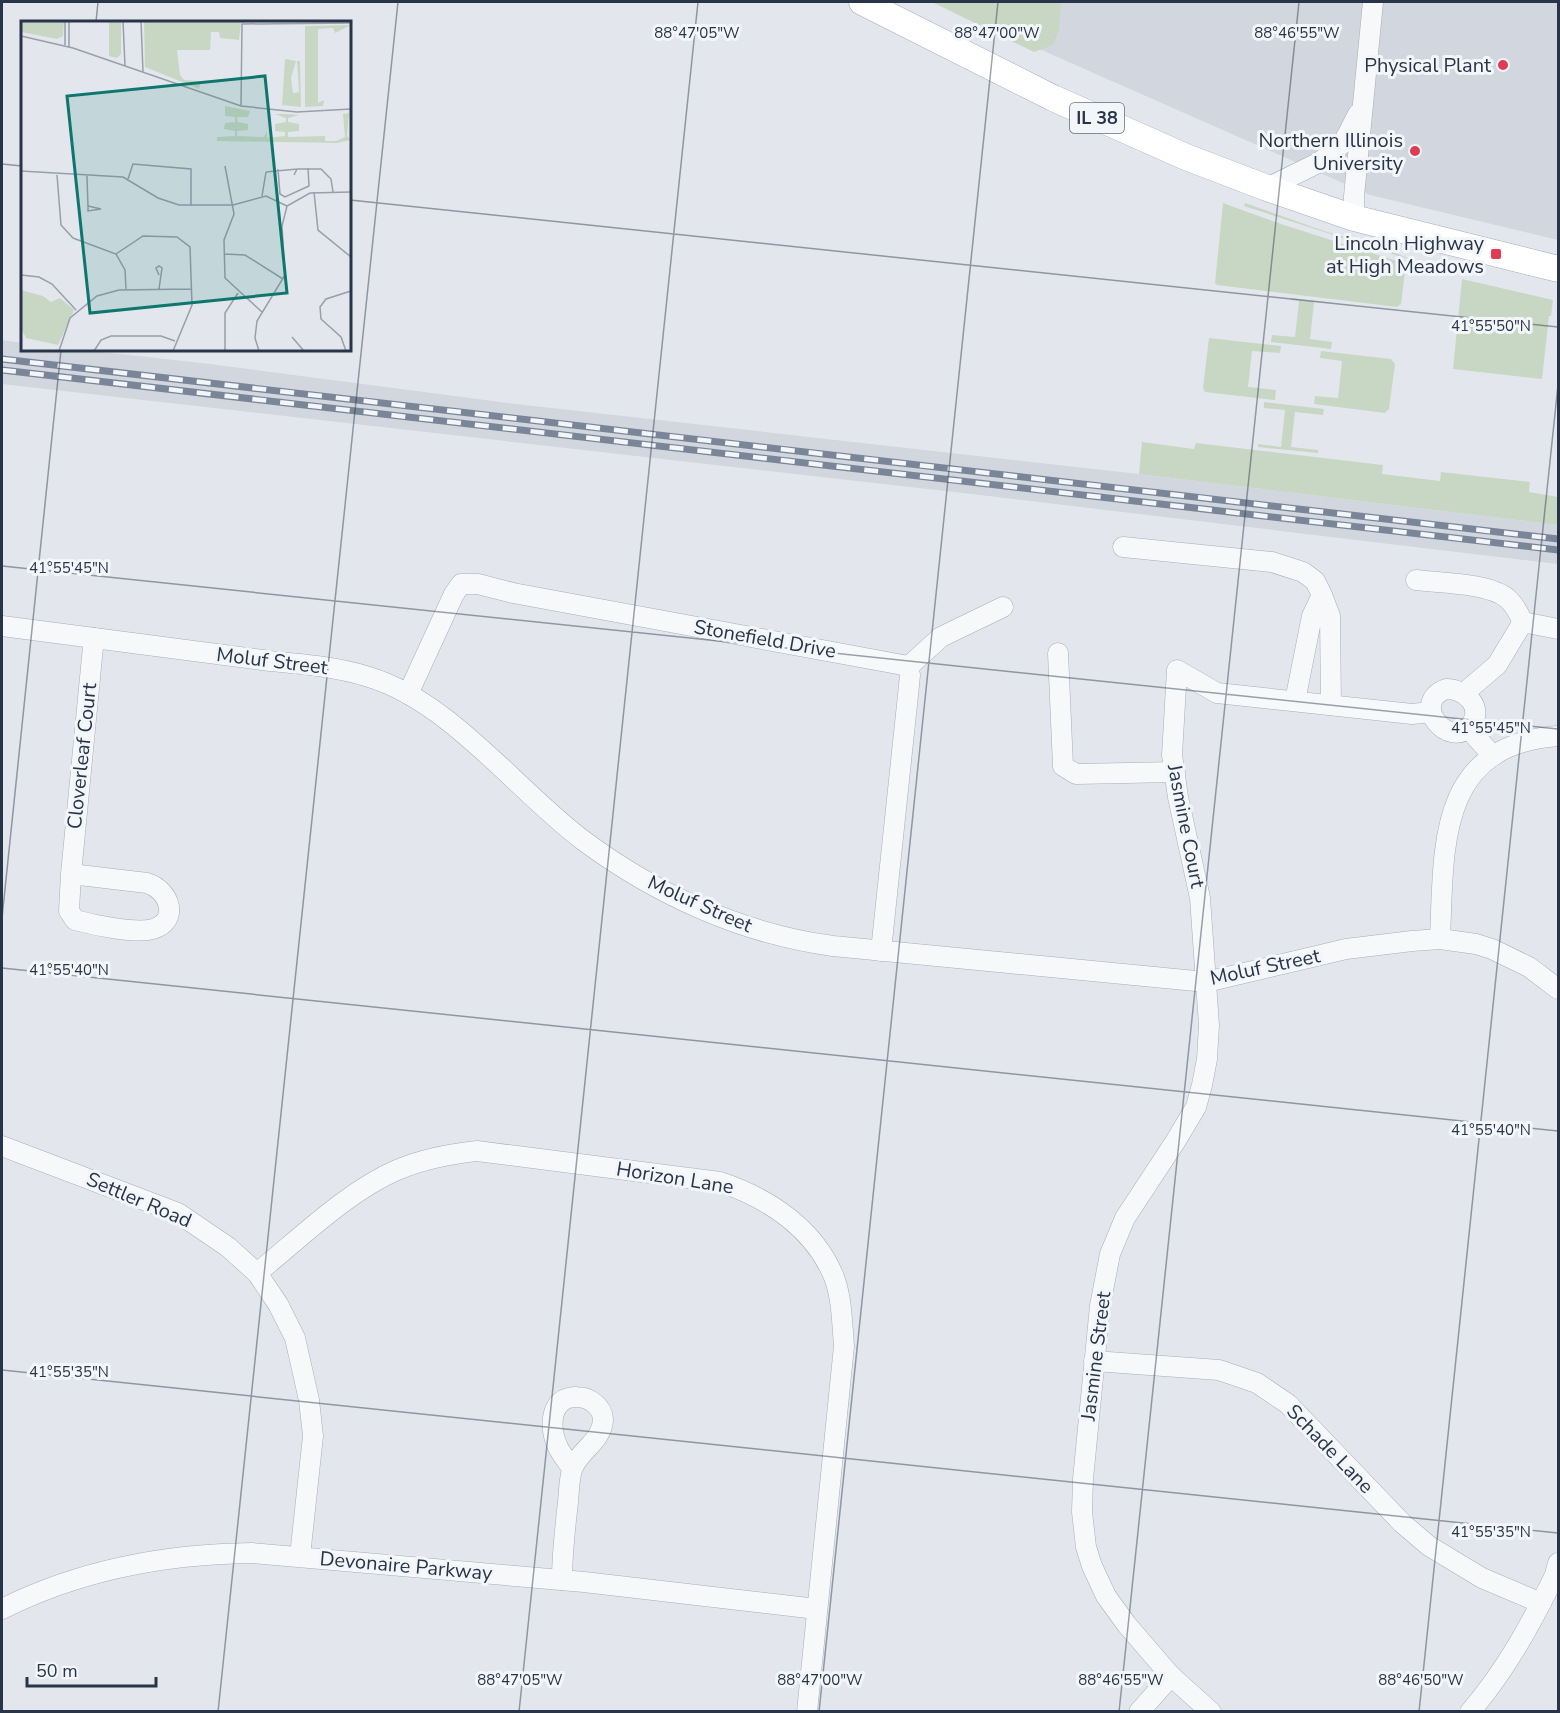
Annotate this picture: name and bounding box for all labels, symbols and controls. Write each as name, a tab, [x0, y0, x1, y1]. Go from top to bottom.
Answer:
inset map	[21, 21, 351, 351]
text: 88°47'05"W	[654, 23, 740, 43]
text: 88°47'00"W	[954, 23, 1040, 43]
text: 88°46'55"W	[1254, 23, 1340, 43]
place label: Physical Plant	[1364, 52, 1492, 79]
marker: Physical Plant	[1496, 58, 1510, 72]
road number: IL 38	[1070, 103, 1124, 133]
place label: Northern Illinois University	[1258, 127, 1404, 177]
marker: Northern Illinois University	[1408, 144, 1422, 158]
place label: Lincoln Highway at High Meadows	[1326, 230, 1485, 280]
marker: Lincoln Highway at High Meadows	[1489, 247, 1503, 261]
text: 41°55'50"N	[1451, 316, 1531, 336]
text: 41°55'45"N	[29, 558, 109, 578]
street label: Stonefield Drive	[692, 613, 838, 665]
street label: Moluf Street	[215, 641, 330, 681]
street label: Cloverleaf Court	[61, 681, 103, 830]
text: 41°55'45"N	[1451, 718, 1531, 738]
street label: Jasmine Court	[1161, 761, 1211, 891]
street label: Moluf Street	[643, 869, 757, 939]
street label: Moluf Street	[1208, 942, 1323, 992]
text: 41°55'40"N	[29, 960, 109, 980]
text: 41°55'40"N	[1451, 1120, 1531, 1140]
street label: Horizon Lane	[614, 1155, 736, 1201]
street label: Settler Road	[82, 1166, 196, 1234]
street label: Jasmine Street	[1075, 1289, 1117, 1423]
text: 41°55'35"N	[29, 1362, 109, 1382]
street label: Schade Lane	[1281, 1398, 1379, 1500]
text: 41°55'35"N	[1451, 1522, 1531, 1542]
street label: Devonaire Parkway	[319, 1545, 494, 1587]
scale bar	[27, 1650, 156, 1688]
text: 50 m	[36, 1659, 78, 1683]
text: 88°47'05"W	[477, 1670, 563, 1690]
text: 88°47'00"W	[777, 1670, 863, 1690]
text: 88°46'55"W	[1078, 1670, 1164, 1690]
text: 88°46'50"W	[1378, 1670, 1464, 1690]

